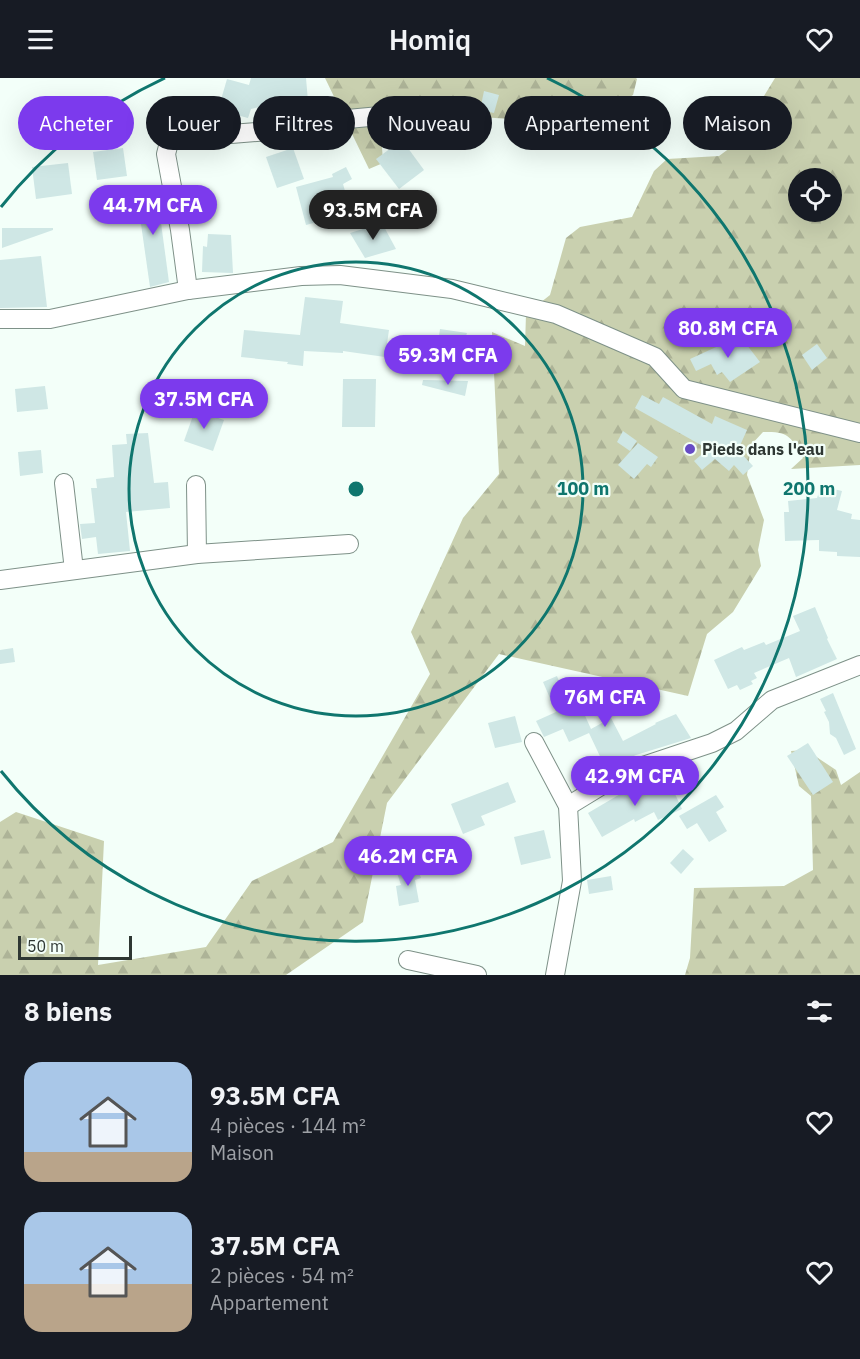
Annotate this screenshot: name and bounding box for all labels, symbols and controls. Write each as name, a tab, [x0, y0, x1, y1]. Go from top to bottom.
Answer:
text: Homiq	[389, 22, 471, 57]
icon: menu	[24, 23, 57, 56]
icon: heart	[803, 23, 836, 56]
chip: Acheter	[18, 96, 134, 150]
chip: Louer	[146, 96, 241, 150]
chip: Filtres	[253, 96, 355, 150]
chip: Nouveau	[367, 96, 492, 150]
chip: Appartement	[504, 96, 671, 150]
chip: Maison	[683, 96, 792, 150]
map controls	[788, 168, 842, 222]
button: locate	[788, 168, 842, 222]
pin: 44.7M CFA	[84, 185, 222, 236]
pin: 93.5M CFA	[304, 190, 442, 241]
text: 44.7M CFA	[103, 191, 203, 218]
text: 93.5M CFA	[323, 196, 423, 223]
pin: 80.8M CFA	[659, 308, 797, 359]
text: 80.8M CFA	[678, 314, 778, 341]
pin: 59.3M CFA	[379, 335, 517, 386]
text: 59.3M CFA	[398, 341, 498, 368]
pin: 37.5M CFA	[135, 379, 273, 430]
text: 37.5M CFA	[154, 385, 254, 412]
place label: Pieds dans l'eau	[702, 439, 824, 459]
marker: Pieds dans l'eau	[683, 442, 697, 456]
text: 100 m	[557, 477, 609, 500]
text: 200 m	[783, 477, 835, 500]
centre of rings	[346, 479, 366, 499]
pin: 76M CFA	[550, 677, 660, 728]
text: 76M CFA	[564, 683, 646, 710]
pin: 42.9M CFA	[566, 756, 704, 807]
text: 42.9M CFA	[585, 762, 685, 789]
pin: 46.2M CFA	[339, 836, 477, 887]
text: 46.2M CFA	[358, 842, 458, 869]
scale bar	[18, 933, 132, 960]
text: 50 m	[27, 936, 64, 956]
text: 8 biens	[24, 994, 112, 1028]
icon: filters	[803, 995, 836, 1028]
text: 93.5M CFA	[210, 1078, 340, 1112]
icon: home	[72, 1086, 144, 1158]
icon: heart	[803, 1106, 836, 1139]
text: 4 pièces · 144 m²	[210, 1112, 366, 1139]
text: Maison	[210, 1139, 274, 1166]
text: 37.5M CFA	[210, 1228, 340, 1262]
icon: home	[72, 1236, 144, 1308]
icon: heart	[803, 1256, 836, 1289]
text: 2 pièces · 54 m²	[210, 1262, 354, 1289]
text: Appartement	[210, 1289, 329, 1316]

